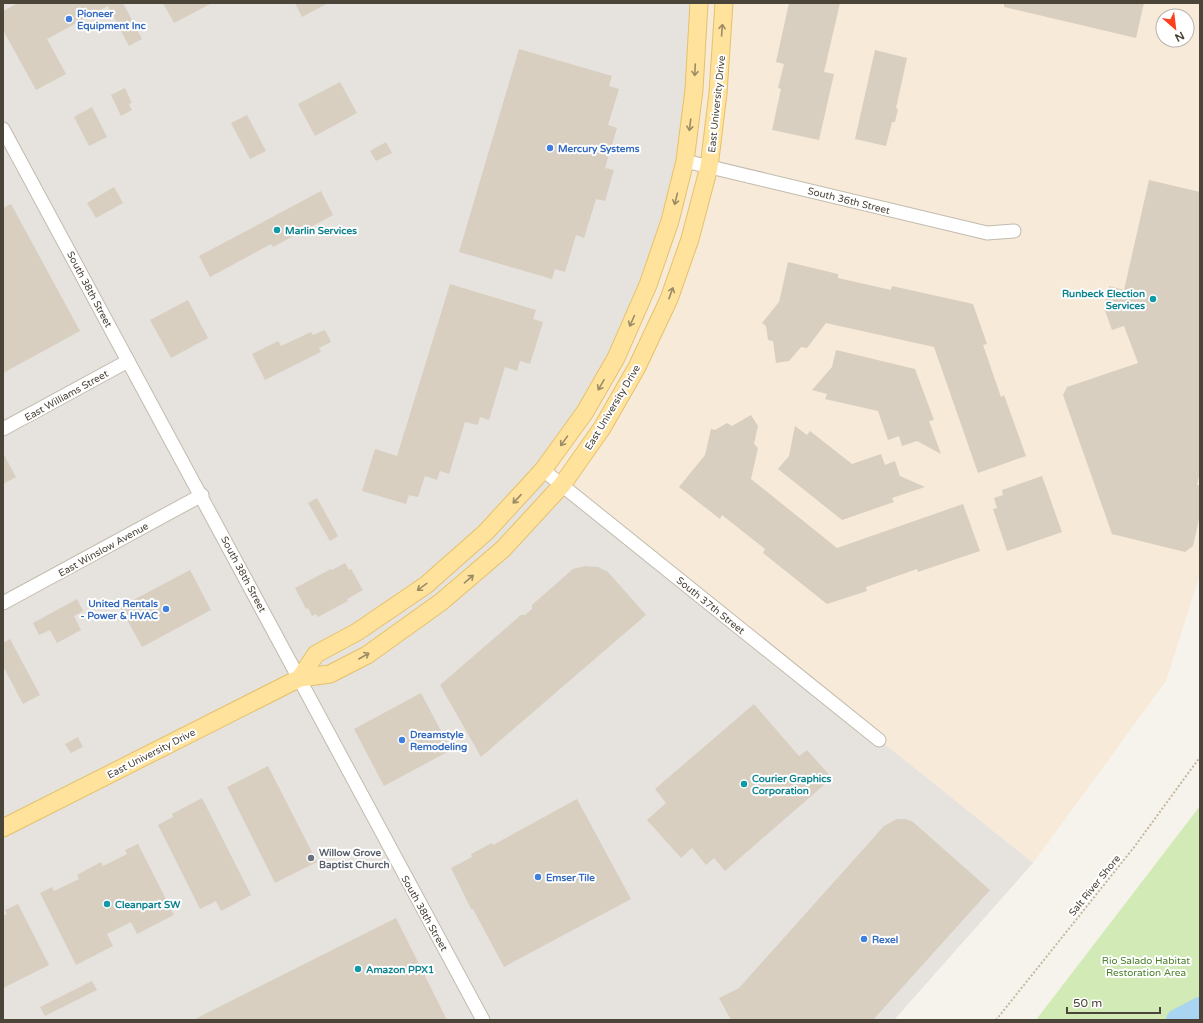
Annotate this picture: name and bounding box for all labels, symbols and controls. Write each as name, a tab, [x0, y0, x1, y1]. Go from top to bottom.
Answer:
place label: Pioneer Equipment Inc	[77, 8, 147, 32]
north arrow	[1155, 8, 1195, 48]
marker: Pioneer Equipment Inc	[64, 14, 74, 24]
one-way arrow	[719, 24, 726, 37]
text: N	[1173, 29, 1186, 44]
street label: East University Drive	[706, 55, 728, 153]
one-way arrow	[692, 63, 699, 76]
one-way arrow	[686, 118, 694, 131]
marker: Mercury Systems	[545, 143, 555, 153]
place label: Mercury Systems	[558, 143, 640, 155]
street label: South 36th Street	[806, 185, 891, 217]
one-way arrow	[671, 192, 679, 205]
marker: Marlin Services	[272, 225, 282, 235]
place label: Marlin Services	[285, 225, 357, 237]
street label: South 38th Street	[64, 249, 114, 330]
one-way arrow	[667, 288, 675, 300]
place label: Runbeck Election Services	[1062, 288, 1145, 312]
marker: Runbeck Election Services	[1148, 294, 1158, 304]
one-way arrow	[628, 315, 636, 327]
street label: East University Drive	[583, 362, 643, 452]
street label: East Williams Street	[23, 368, 111, 424]
one-way arrow	[596, 379, 604, 391]
one-way arrow	[560, 435, 568, 446]
one-way arrow	[512, 494, 521, 504]
street label: East Winslow Avenue	[56, 520, 151, 580]
street label: South 38th Street	[218, 534, 268, 615]
one-way arrow	[464, 574, 474, 583]
street label: South 37th Street	[674, 575, 747, 637]
one-way arrow	[416, 583, 427, 591]
place label: United Rentals - Power & HVAC	[81, 598, 158, 622]
marker: United Rentals - Power & HVAC	[161, 604, 171, 614]
one-way arrow	[358, 651, 370, 659]
street label: East University Drive	[105, 726, 198, 781]
place label: Dreamstyle Remodeling	[410, 729, 467, 753]
marker: Dreamstyle Remodeling	[397, 735, 407, 745]
place label: Courier Graphics Corporation	[752, 773, 832, 797]
marker: Courier Graphics Corporation	[739, 779, 749, 789]
place label: Willow Grove Baptist Church	[319, 847, 390, 871]
street label: Salt River Shore	[1066, 852, 1123, 919]
marker: Willow Grove Baptist Church	[306, 853, 316, 863]
marker: Emser Tile	[533, 872, 543, 882]
place label: Emser Tile	[546, 872, 595, 884]
street label: South 38th Street	[398, 874, 450, 953]
marker: Cleanpart SW	[102, 899, 112, 909]
place label: Cleanpart SW	[115, 899, 181, 911]
marker: Rexel	[859, 934, 869, 944]
place label: Rexel	[872, 934, 898, 946]
park label: Rio Salado Habitat Restoration Area	[1102, 955, 1190, 979]
marker: Amazon PPX1	[353, 964, 363, 974]
place label: Amazon PPX1	[366, 964, 434, 976]
scale bar	[1067, 989, 1160, 1015]
text: 50 m	[1073, 996, 1102, 1010]

